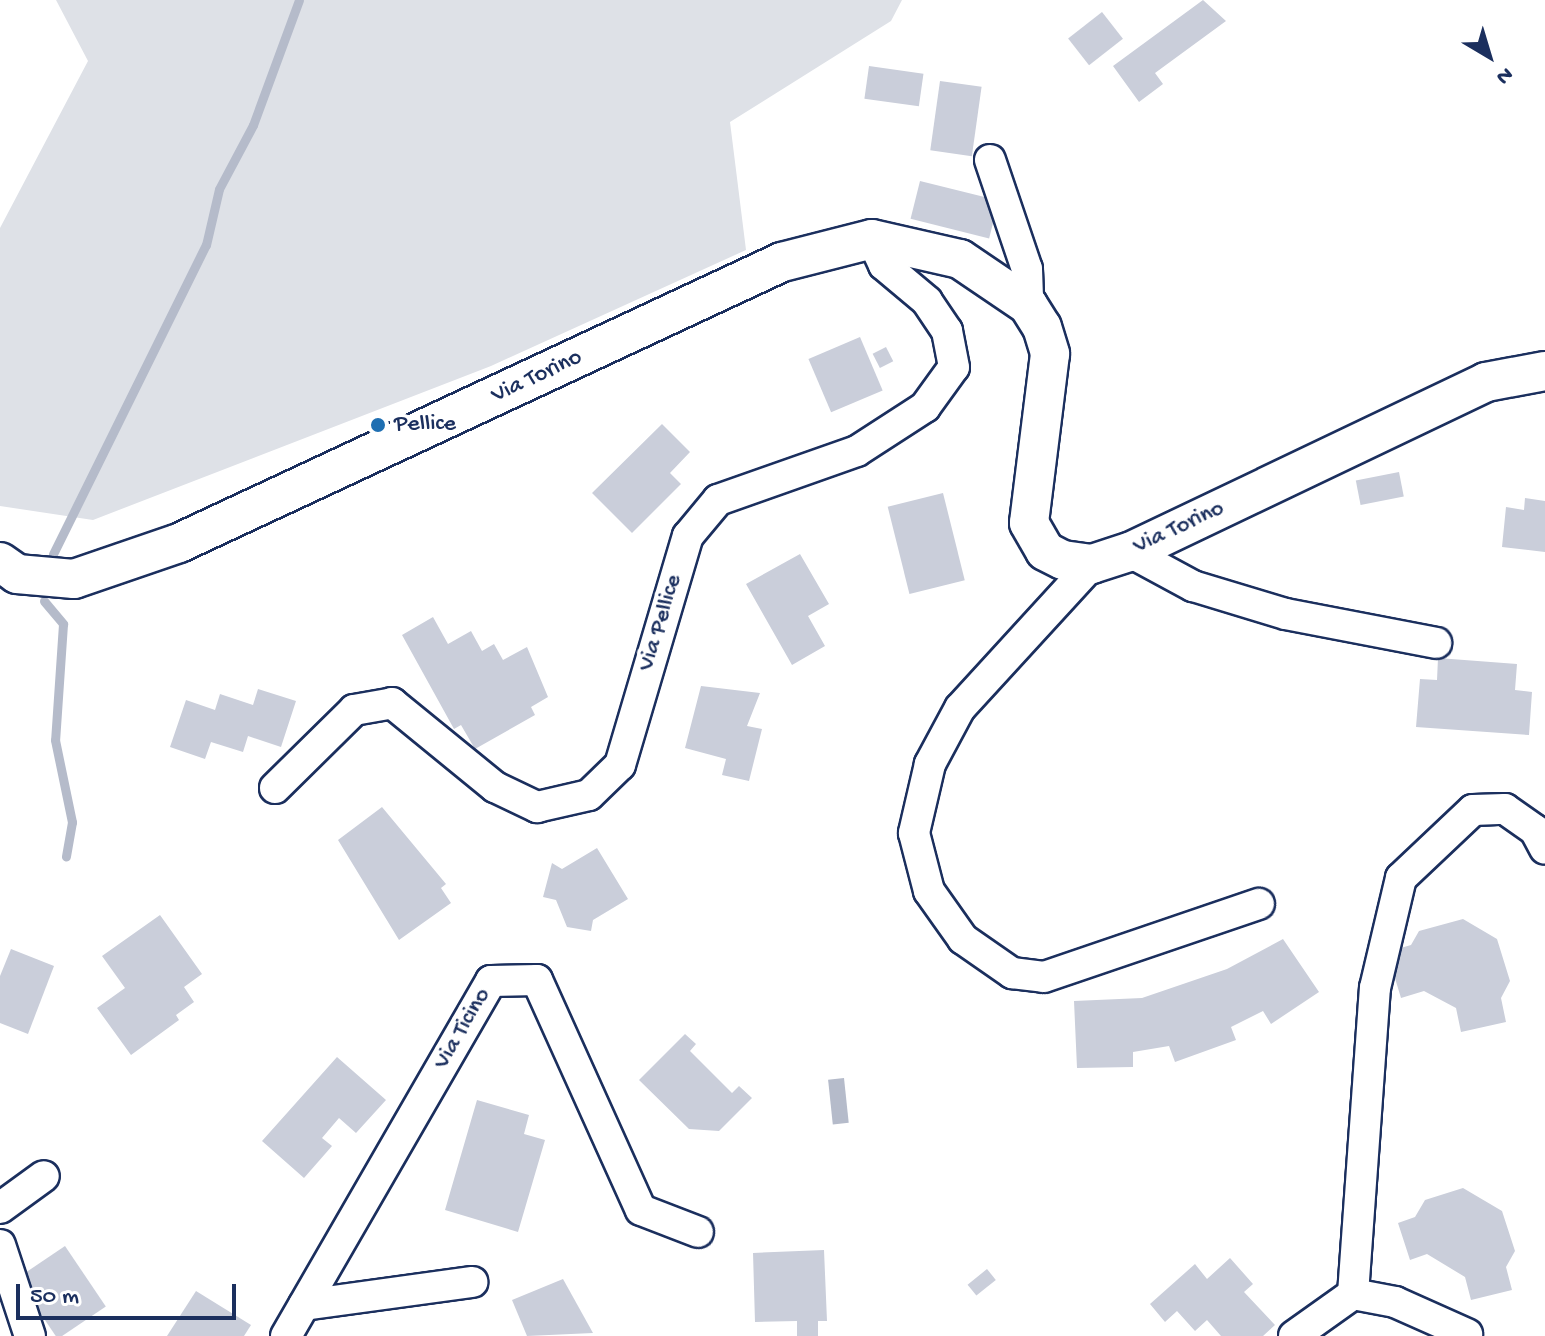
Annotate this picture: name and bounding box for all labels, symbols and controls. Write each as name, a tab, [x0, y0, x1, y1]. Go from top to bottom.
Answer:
north arrow	[1449, 16, 1529, 96]
text: N	[1490, 60, 1517, 90]
street label: Via Torino	[487, 343, 587, 411]
place label: Pellice	[394, 411, 456, 439]
marker: Pellice	[369, 416, 387, 434]
street label: Via Torino	[1129, 494, 1229, 562]
street label: Via Pellice	[633, 571, 689, 675]
street label: Via Ticino	[428, 983, 498, 1075]
scale bar	[20, 1268, 240, 1318]
text: 50 m	[30, 1283, 79, 1312]

